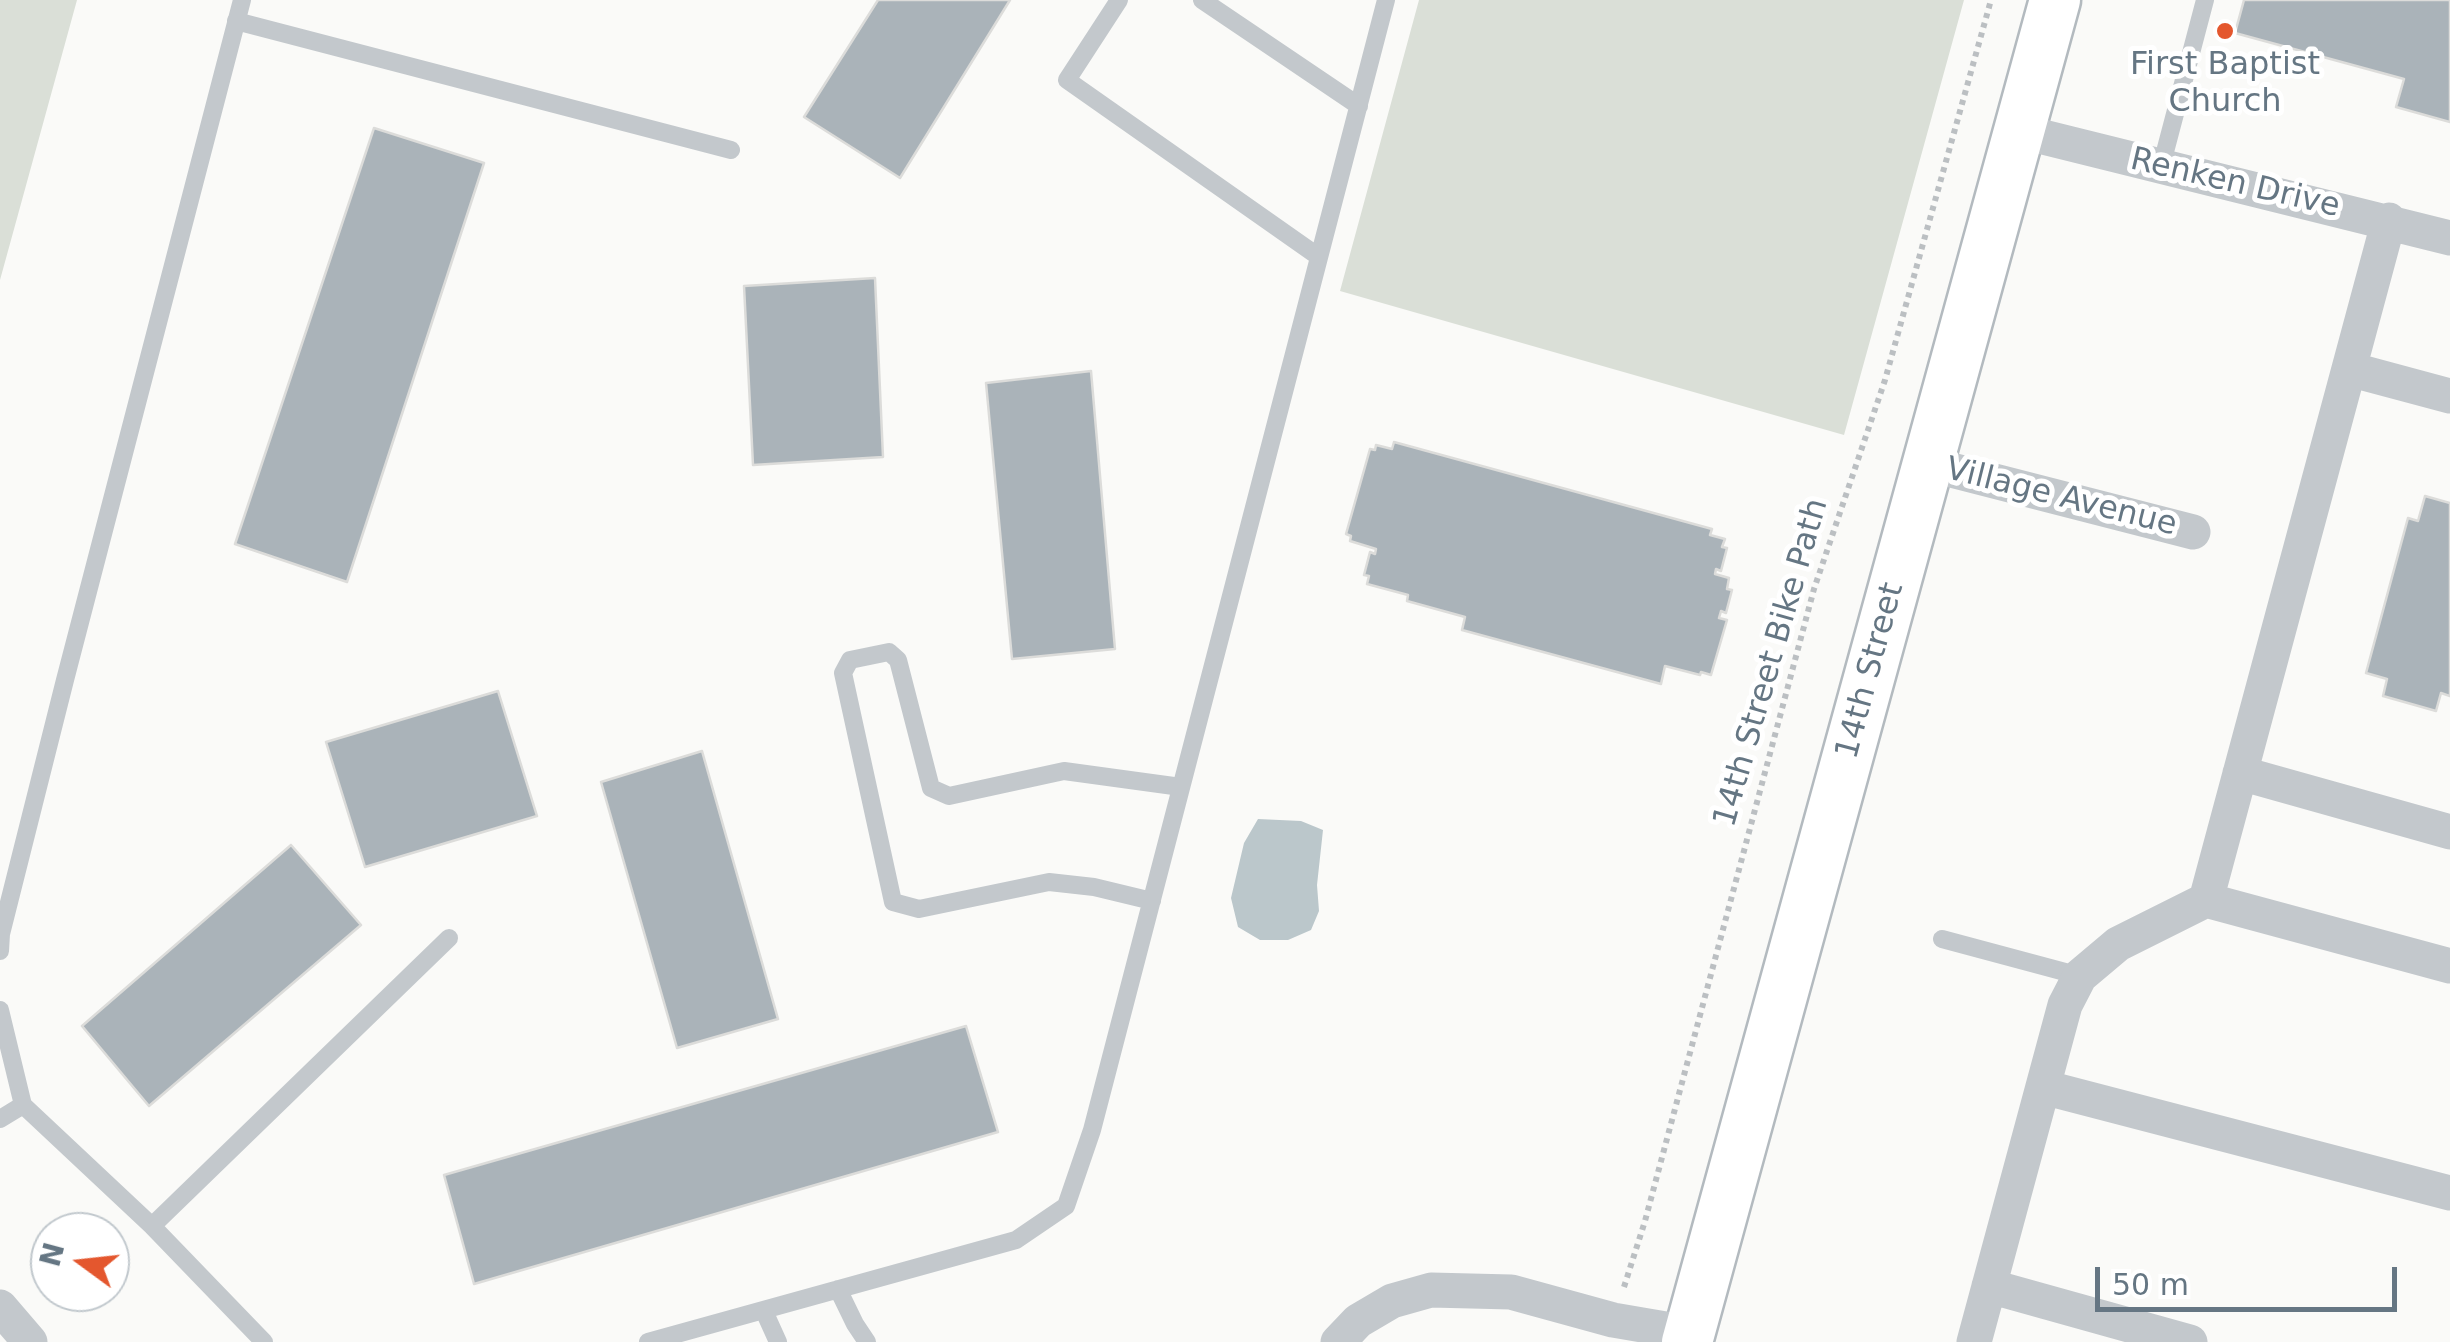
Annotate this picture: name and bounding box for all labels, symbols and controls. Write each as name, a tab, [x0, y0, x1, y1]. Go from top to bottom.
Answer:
marker: First Baptist Church	[2214, 20, 2236, 42]
place label: First Baptist Church	[2130, 47, 2320, 122]
street label: Renken Drive	[2127, 141, 2343, 227]
street label: Village Avenue	[1942, 451, 2180, 545]
street label: 14th Street Bike Path	[1707, 495, 1837, 831]
street label: 14th Street	[1829, 579, 1913, 763]
north arrow	[30, 1212, 130, 1312]
text: N	[34, 1239, 71, 1270]
scale bar	[2100, 1247, 2402, 1309]
text: 50 m	[2112, 1267, 2189, 1302]

